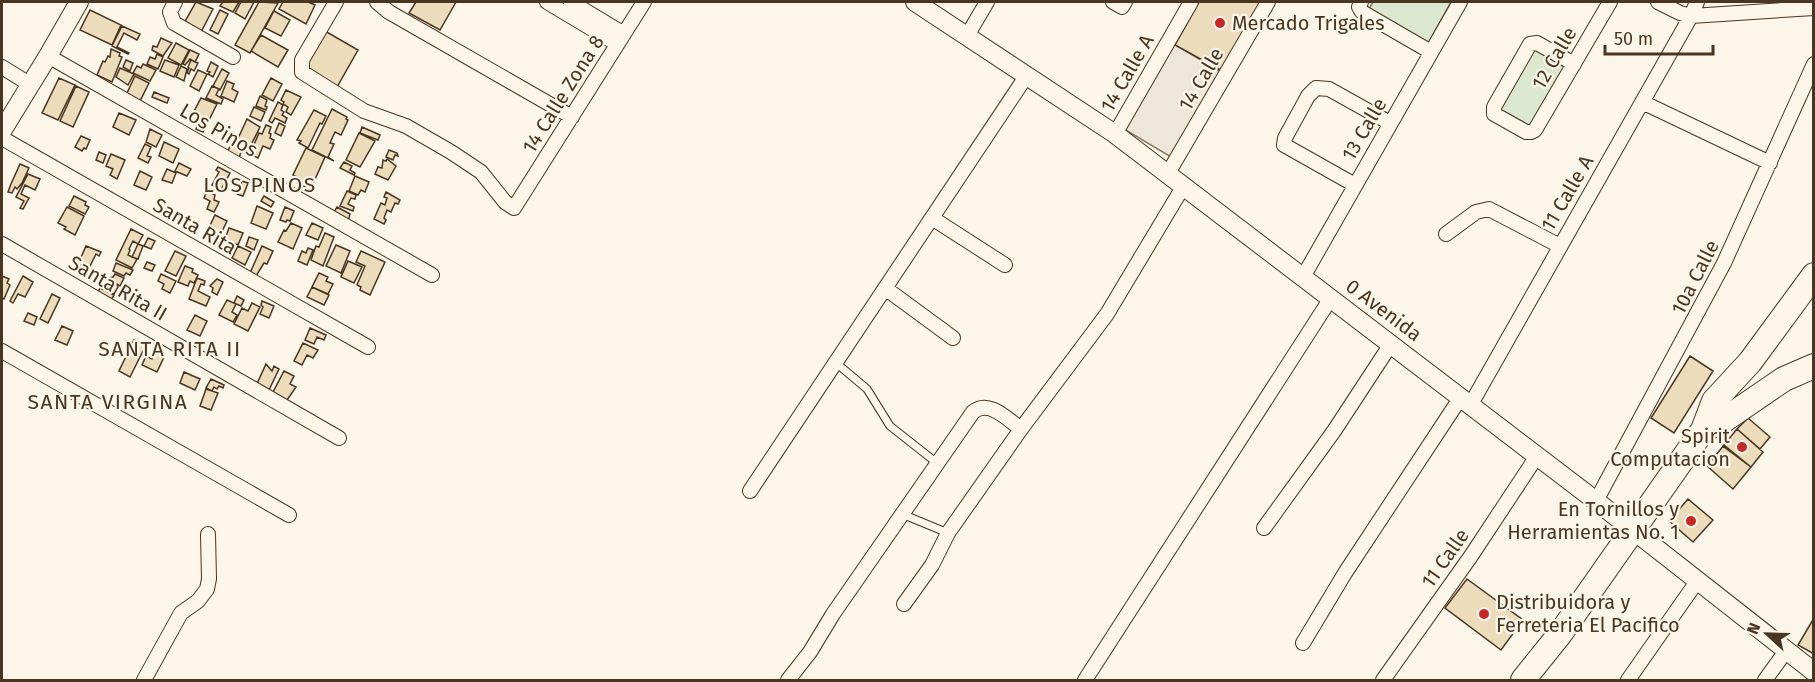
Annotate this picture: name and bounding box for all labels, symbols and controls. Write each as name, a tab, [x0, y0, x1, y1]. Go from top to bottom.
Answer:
place label: Mercado Trigales	[1232, 11, 1385, 35]
marker: Mercado Trigales	[1213, 16, 1227, 30]
scale bar	[1605, 18, 1713, 56]
street label: 12 Calle	[1527, 23, 1581, 93]
text: 50 m	[1614, 28, 1653, 50]
street label: 14 Calle A	[1095, 29, 1159, 116]
street label: 14 Calle Zona 8	[517, 31, 609, 157]
street label: 14 Calle	[1173, 43, 1229, 115]
street label: 13 Calle	[1337, 93, 1391, 165]
street label: Los Pinos	[176, 98, 262, 162]
street label: 11 Calle A	[1536, 150, 1598, 235]
district label: LOS PINOS	[203, 172, 317, 198]
street label: Santa Rita	[149, 192, 241, 260]
street label: 10a Calle	[1666, 236, 1724, 318]
street label: Santa Rita II	[65, 250, 171, 326]
street label: 0 Avenida	[1341, 274, 1427, 346]
district label: SANTA RITA II	[98, 336, 242, 362]
district label: SANTA VIRGINA	[28, 389, 188, 415]
place label: Spirit Computacion	[1610, 424, 1731, 471]
marker: Spirit Computacion	[1735, 440, 1749, 454]
place label: En Tornillos y Herramientas No. 1	[1507, 497, 1679, 544]
marker: En Tornillos y Herramientas No. 1	[1684, 514, 1698, 528]
street label: 11 Calle	[1416, 524, 1474, 592]
place label: Distribuidora y Ferreteria El Pacifico	[1496, 590, 1680, 637]
north arrow	[1737, 604, 1797, 664]
marker: Distribuidora y Ferreteria El Pacifico	[1477, 607, 1491, 621]
text: N	[1743, 620, 1764, 637]

